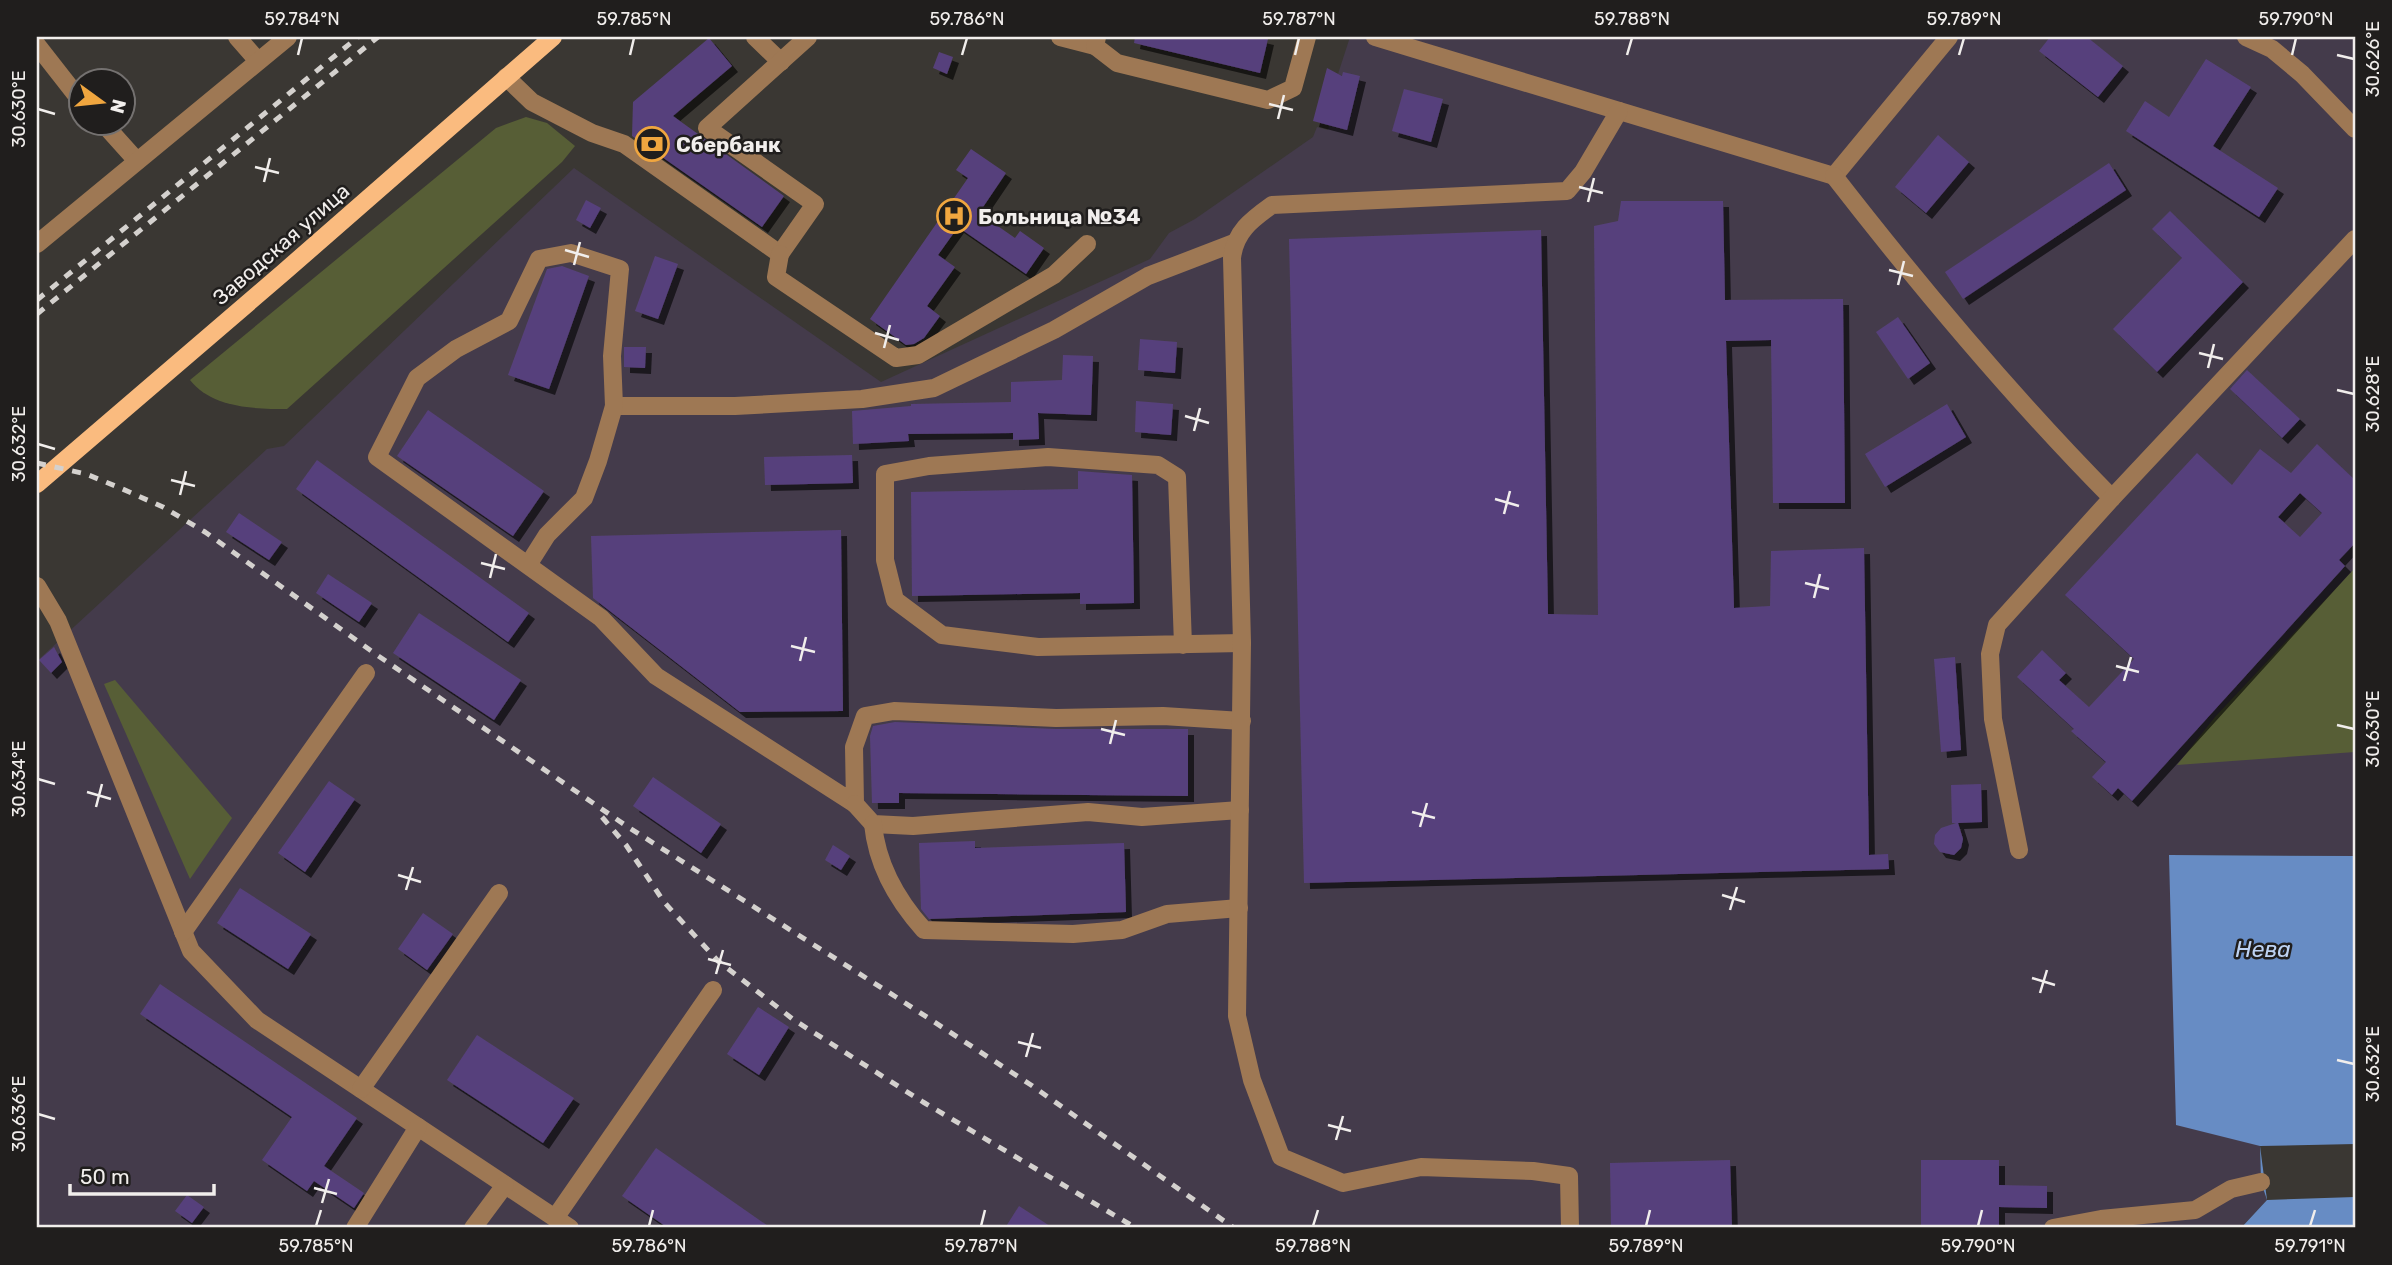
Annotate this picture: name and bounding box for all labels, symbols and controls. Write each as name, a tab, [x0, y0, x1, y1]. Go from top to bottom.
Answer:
text: 59.784°N	[264, 8, 340, 30]
text: 59.785°N	[596, 8, 672, 30]
text: 59.786°N	[929, 8, 1005, 30]
text: 59.787°N	[1262, 8, 1336, 30]
text: 59.788°N	[1594, 8, 1670, 30]
text: 59.789°N	[1926, 8, 2002, 30]
text: 59.790°N	[2258, 8, 2334, 30]
text: 30.626°E	[2362, 21, 2384, 97]
north arrow	[66, 66, 136, 136]
text: 30.630°E	[8, 70, 30, 148]
text: N	[105, 97, 131, 116]
bank icon: Сбербанк	[633, 125, 671, 163]
place label: Сбербанк	[676, 132, 781, 157]
street label: Заводская улица	[208, 178, 354, 310]
hospital icon: Больница №34	[935, 197, 973, 235]
place label: Больница №34	[978, 204, 1141, 229]
text: 30.628°E	[2362, 355, 2384, 433]
text: 30.632°E	[8, 406, 30, 482]
text: 30.630°E	[2362, 690, 2384, 768]
text: 30.634°E	[8, 740, 30, 818]
water label: Нева	[2235, 935, 2291, 963]
text: 30.632°E	[2362, 1026, 2384, 1102]
text: 30.636°E	[8, 1076, 30, 1152]
scale bar	[70, 1153, 214, 1197]
text: 50 m	[80, 1164, 130, 1189]
text: 59.785°N	[278, 1235, 354, 1257]
text: 59.786°N	[611, 1235, 687, 1257]
text: 59.787°N	[944, 1235, 1018, 1257]
text: 59.788°N	[1275, 1235, 1351, 1257]
text: 59.789°N	[1608, 1235, 1684, 1257]
text: 59.790°N	[1940, 1235, 2016, 1257]
text: 59.791°N	[2274, 1235, 2346, 1257]

